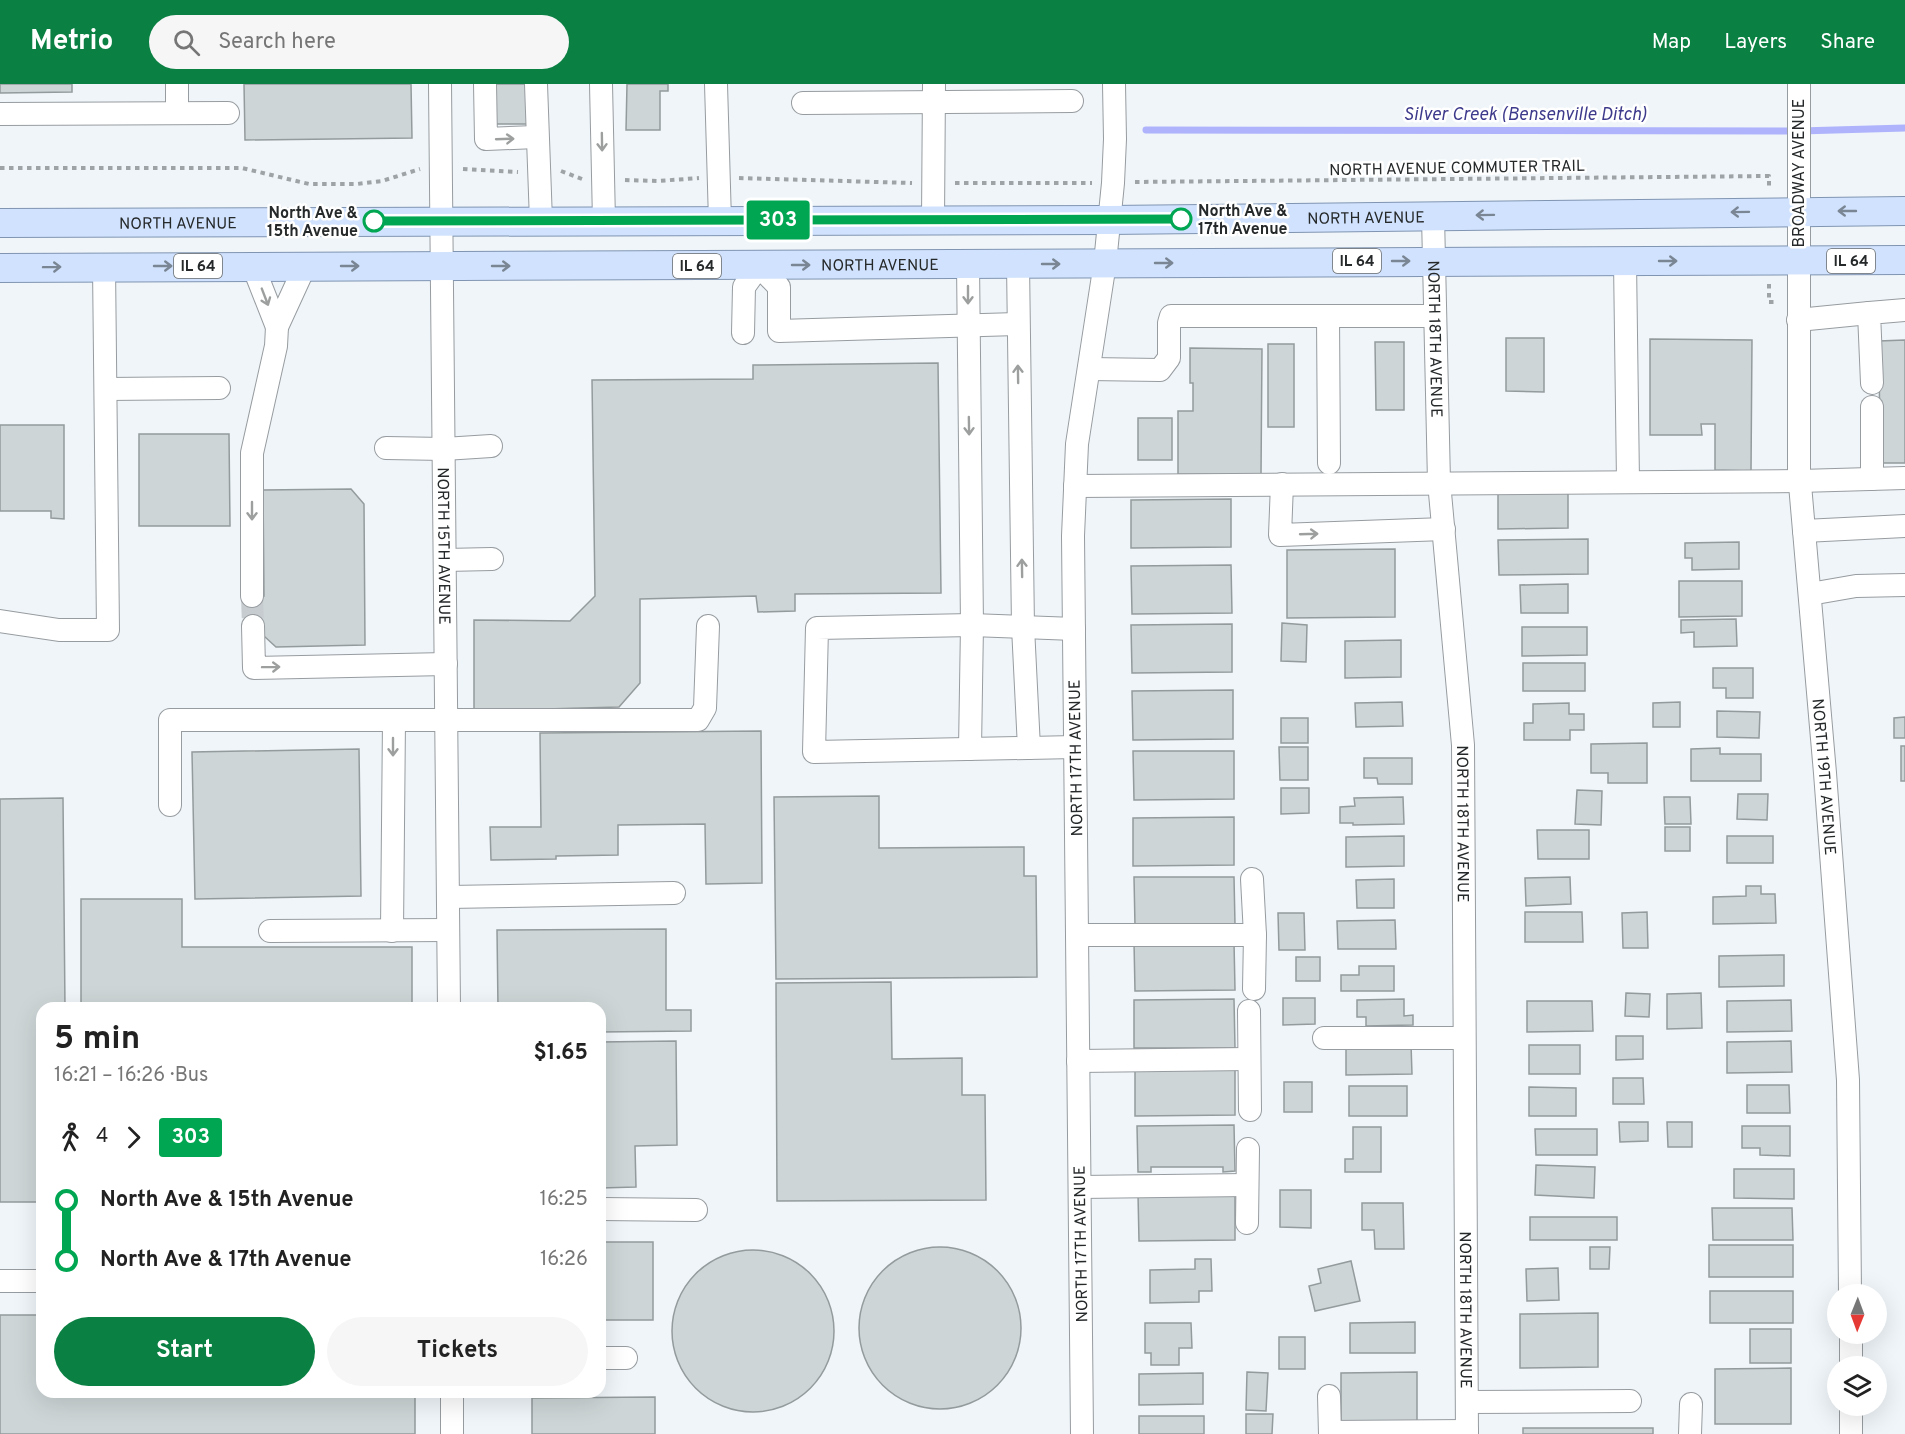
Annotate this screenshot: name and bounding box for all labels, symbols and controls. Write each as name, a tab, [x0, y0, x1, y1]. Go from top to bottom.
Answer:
search box	[149, 15, 569, 69]
text: Metrio	[30, 24, 113, 60]
icon: search	[170, 26, 203, 59]
text: Search here	[218, 29, 336, 56]
text: Map	[1652, 29, 1691, 56]
text: Layers	[1724, 29, 1787, 56]
text: Share	[1820, 29, 1875, 56]
street label: BROADWAY AVENUE	[1790, 99, 1810, 247]
water label: Silver Creek (Bensenville Ditch)	[1403, 104, 1647, 127]
one-way arrow	[597, 132, 608, 152]
one-way arrow	[494, 133, 514, 144]
street label: NORTH AVENUE COMMUTER TRAIL	[1329, 157, 1585, 181]
line badge: 303	[744, 200, 812, 240]
place label: North Ave & 17th Avenue	[1198, 202, 1288, 240]
place label: North Ave & 15th Avenue	[267, 204, 358, 242]
one-way arrow	[1837, 205, 1857, 217]
one-way arrow	[1730, 206, 1750, 218]
text: 303	[759, 207, 797, 234]
marker: North Ave & 17th Avenue	[1170, 208, 1192, 230]
street label: NORTH AVENUE	[1307, 208, 1425, 230]
one-way arrow	[1476, 209, 1496, 221]
marker: North Ave & 15th Avenue	[363, 210, 385, 232]
street label: NORTH AVENUE	[119, 214, 237, 235]
road number: IL 64	[1333, 249, 1381, 273]
road number: IL 64	[1827, 249, 1875, 273]
road number: IL 64	[174, 254, 222, 278]
road number: IL 64	[673, 254, 721, 278]
one-way arrow	[1390, 255, 1410, 267]
one-way arrow	[1658, 255, 1678, 267]
street label: NORTH AVENUE	[821, 256, 939, 277]
one-way arrow	[1153, 257, 1173, 269]
one-way arrow	[1040, 258, 1060, 270]
one-way arrow	[152, 260, 172, 272]
one-way arrow	[340, 260, 360, 272]
one-way arrow	[491, 260, 511, 272]
one-way arrow	[791, 260, 811, 271]
street label: NORTH 18TH AVENUE	[1422, 260, 1446, 418]
one-way arrow	[42, 261, 62, 273]
one-way arrow	[962, 284, 974, 304]
one-way arrow	[261, 287, 272, 305]
one-way arrow	[1012, 364, 1024, 384]
one-way arrow	[963, 415, 975, 435]
street label: NORTH 15TH AVENUE	[432, 467, 453, 625]
one-way arrow	[246, 501, 258, 521]
one-way arrow	[1298, 528, 1318, 539]
one-way arrow	[1016, 559, 1028, 579]
one-way arrow	[261, 661, 281, 673]
street label: NORTH 17TH AVENUE	[1066, 679, 1088, 837]
street label: NORTH 19TH AVENUE	[1807, 698, 1839, 856]
one-way arrow	[387, 736, 399, 756]
street label: NORTH 18TH AVENUE	[1451, 745, 1472, 903]
text: 5 min	[54, 1019, 140, 1061]
text: $1.65	[534, 1040, 588, 1067]
text: 16:21 – 16:26 · Bus	[54, 1063, 208, 1089]
icon: walk	[54, 1121, 87, 1154]
icon: forward	[117, 1121, 150, 1154]
text: 4	[96, 1124, 108, 1150]
text: 303	[171, 1124, 210, 1151]
street label: NORTH 17TH AVENUE	[1071, 1165, 1093, 1323]
text: North Ave & 15th Avenue	[100, 1187, 354, 1214]
text: 16:25	[539, 1187, 588, 1213]
street label: NORTH 18TH AVENUE	[1454, 1231, 1475, 1389]
text: North Ave & 17th Avenue	[100, 1247, 352, 1274]
text: 16:26	[540, 1247, 588, 1273]
north arrow	[1827, 1284, 1887, 1344]
map controls	[1827, 1284, 1887, 1416]
button: Start	[54, 1317, 315, 1386]
button: Tickets	[327, 1317, 588, 1386]
button: layers	[1827, 1356, 1887, 1416]

